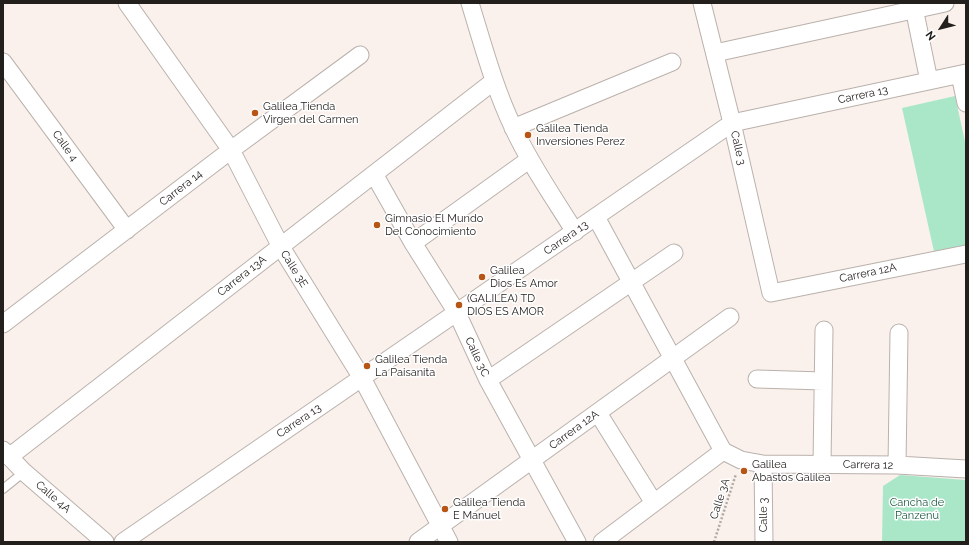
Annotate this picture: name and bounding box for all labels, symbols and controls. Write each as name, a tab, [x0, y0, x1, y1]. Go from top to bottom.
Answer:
north arrow	[921, 8, 961, 48]
text: N	[923, 28, 939, 43]
street label: Carrera 13	[837, 83, 889, 107]
place label: Galilea Tienda Virgen del Carmen	[263, 100, 359, 126]
marker: Galilea Tienda Virgen del Carmen	[250, 108, 260, 118]
place label: Galilea Tienda Inversiones Perez	[536, 122, 625, 148]
street label: Calle 4	[49, 128, 81, 164]
marker: Galilea Tienda Inversiones Perez	[523, 130, 533, 140]
street label: Calle 3	[728, 130, 748, 166]
street label: Carrera 14	[157, 167, 205, 209]
place label: Gimnasio El Mundo Del Conocimiento	[385, 212, 483, 238]
street label: Carrera 13	[541, 218, 591, 258]
marker: Gimnasio El Mundo Del Conocimiento	[372, 220, 382, 230]
street label: Calle 3E	[277, 248, 311, 290]
street label: Carrera 13A	[215, 253, 269, 299]
street label: Carrera 12A	[838, 261, 898, 285]
place label: Galilea Dios Es Amor	[490, 264, 558, 290]
marker: Galilea Dios Es Amor	[477, 272, 487, 282]
place label: (GALILEA) TD DIOS ES AMOR	[467, 292, 544, 318]
marker: (GALILEA) TD DIOS ES AMOR	[454, 300, 464, 310]
street label: Calle 3C	[462, 335, 492, 379]
place label: Galilea Tienda La Paisanita	[375, 353, 447, 379]
marker: Galilea Tienda La Paisanita	[362, 361, 372, 371]
street label: Carrera 13	[274, 401, 324, 441]
street label: Carrera 12A	[547, 408, 601, 452]
place label: Galilea Abastos Galilea	[752, 458, 830, 484]
street label: Carrera 12	[843, 458, 893, 472]
marker: Galilea Abastos Galilea	[739, 466, 749, 476]
street label: Calle 3A	[707, 477, 733, 521]
street label: Calle 4A	[33, 478, 73, 516]
place label: Galilea Tienda E Manuel	[453, 496, 525, 522]
park label: Cancha de Panzenú	[890, 496, 944, 522]
street label: Calle 3	[757, 498, 771, 532]
marker: Galilea Tienda E Manuel	[440, 504, 450, 514]

